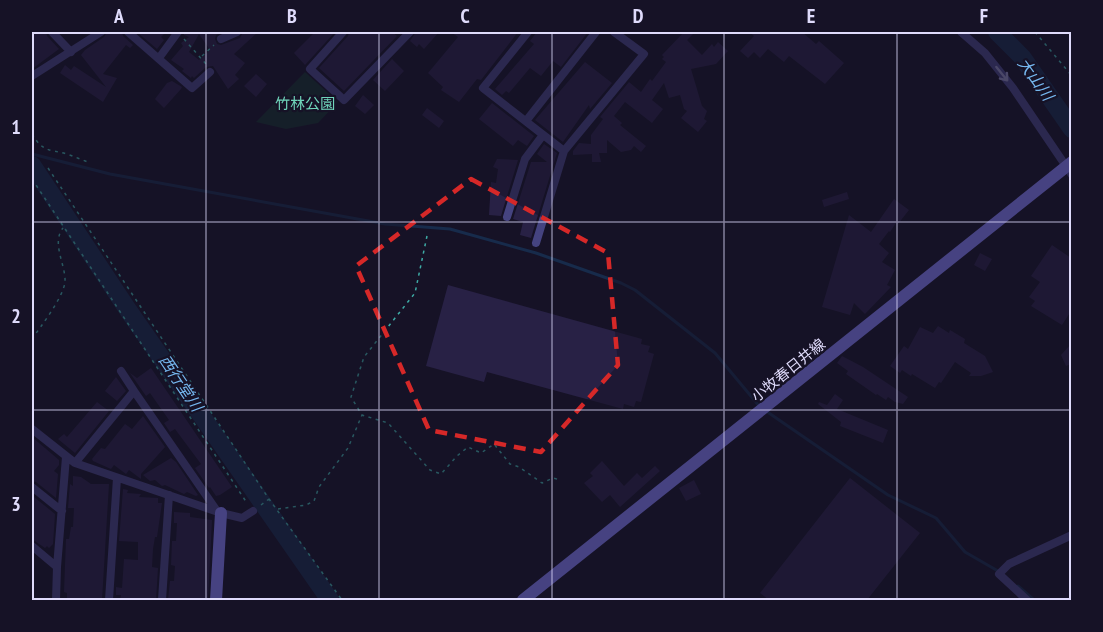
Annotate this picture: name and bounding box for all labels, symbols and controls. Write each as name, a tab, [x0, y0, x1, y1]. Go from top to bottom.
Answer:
text: A	[113, 3, 125, 29]
text: B	[287, 3, 297, 29]
text: C	[460, 3, 470, 29]
text: D	[633, 3, 644, 29]
text: E	[807, 3, 815, 29]
text: F	[980, 3, 988, 29]
water label: 大山川	[1014, 54, 1059, 106]
one-way arrow	[995, 66, 1008, 82]
park label: 竹林公園	[275, 94, 335, 113]
text: 1	[11, 114, 21, 140]
text: 2	[11, 303, 21, 329]
street label: 小牧春日井線	[747, 334, 829, 406]
water label: 西行堂川	[155, 351, 208, 417]
text: 3	[11, 491, 21, 517]

